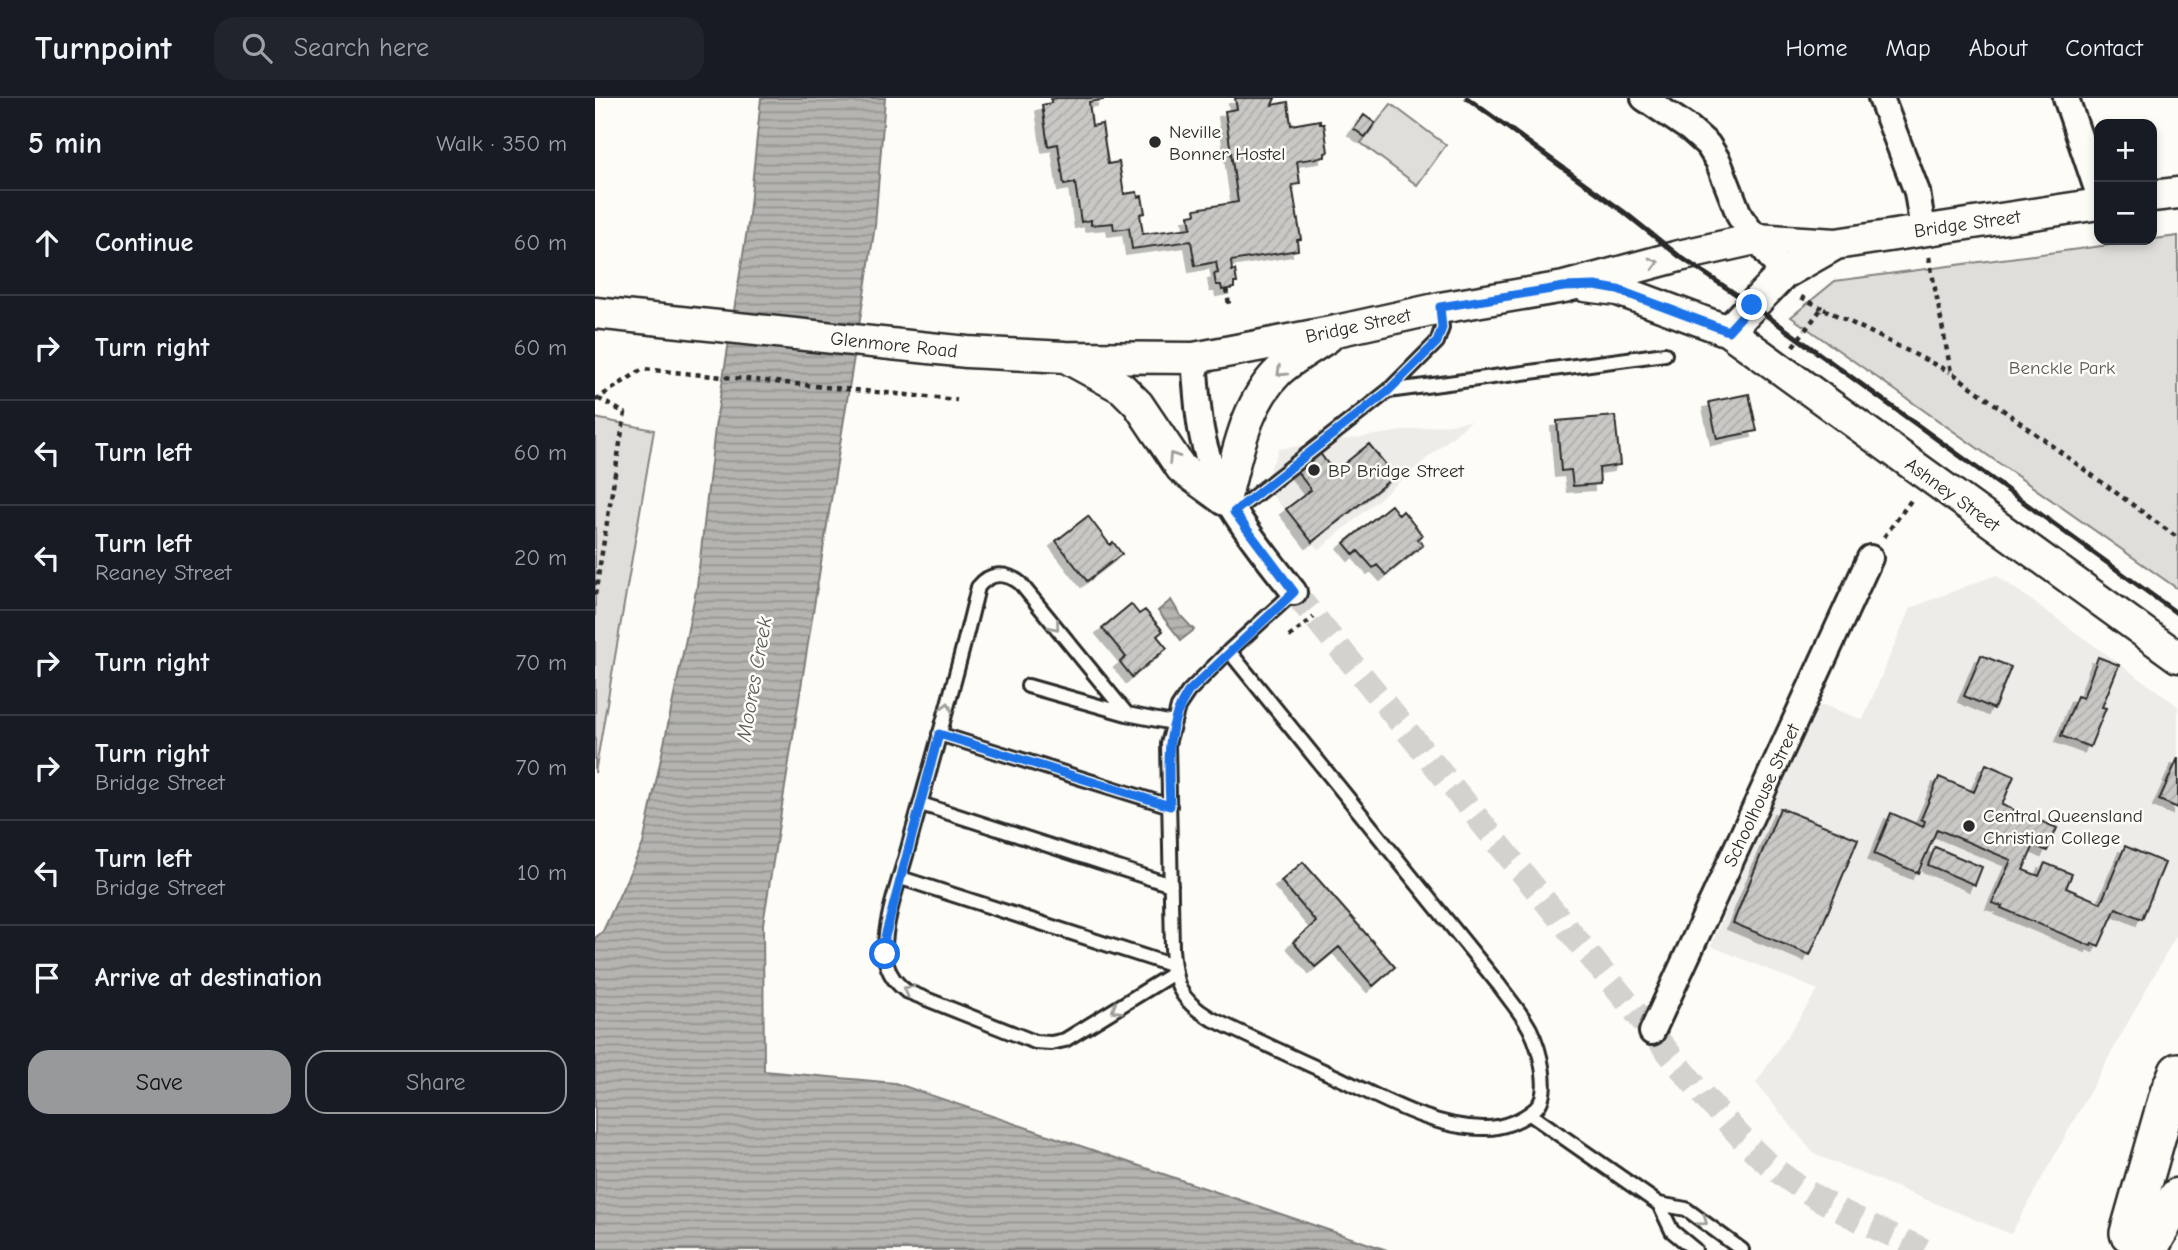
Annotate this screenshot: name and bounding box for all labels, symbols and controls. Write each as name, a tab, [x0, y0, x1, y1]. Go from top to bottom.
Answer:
search box	[214, 17, 704, 80]
text: Turnpoint	[35, 29, 172, 67]
icon: search	[238, 29, 276, 67]
text: Search here	[294, 33, 429, 63]
text: Home	[1786, 34, 1847, 62]
text: Map	[1885, 34, 1931, 62]
text: About	[1969, 34, 2027, 62]
text: Contact	[2065, 34, 2143, 62]
map controls	[2094, 119, 2157, 245]
button: +	[2094, 119, 2157, 182]
place label: Neville Bonner Hostel	[1169, 121, 1285, 165]
text: 5 min	[28, 126, 102, 161]
text: Walk · 350 m	[436, 130, 567, 157]
marker: Neville Bonner Hostel	[1147, 134, 1163, 150]
button: −	[2094, 182, 2157, 245]
street label: Bridge Street	[1913, 206, 2022, 242]
icon: ahead	[28, 224, 66, 262]
text: Continue	[95, 228, 193, 258]
text: 60 m	[514, 229, 567, 256]
one-way arrow	[1648, 257, 1660, 271]
route end	[1736, 289, 1767, 320]
street label: Bridge Street	[1303, 304, 1413, 348]
street label: Glenmore Road	[829, 327, 959, 363]
icon: right	[28, 329, 66, 367]
text: Turn right	[95, 333, 209, 363]
text: 60 m	[514, 334, 567, 361]
park label: Benckle Park	[2009, 357, 2116, 379]
one-way arrow	[1277, 363, 1290, 376]
icon: left	[28, 434, 66, 472]
text: Turn left	[95, 438, 192, 468]
text: 60 m	[514, 439, 567, 466]
one-way arrow	[1169, 452, 1181, 465]
street label: Ashney Street	[1901, 453, 2004, 537]
place label: BP Bridge Street	[1328, 460, 1465, 482]
marker: BP Bridge Street	[1306, 462, 1322, 478]
text: Turn left	[95, 529, 192, 559]
icon: left	[28, 539, 66, 577]
text: 20 m	[514, 544, 567, 571]
text: Reaney Street	[95, 559, 232, 586]
water label: Moores Creek	[731, 614, 777, 744]
one-way arrow	[1047, 617, 1059, 630]
icon: right	[28, 644, 66, 682]
text: Turn right	[95, 648, 209, 678]
text: 70 m	[515, 649, 567, 676]
one-way arrow	[939, 701, 953, 713]
street label: Schoolhouse Street	[1719, 720, 1805, 870]
text: Turn right	[95, 739, 209, 769]
icon: right	[28, 749, 66, 787]
text: 70 m	[515, 754, 567, 781]
text: Bridge Street	[95, 769, 225, 796]
place label: Central Queensland Christian College	[1983, 805, 2143, 849]
marker: Central Queensland Christian College	[1961, 818, 1977, 834]
text: Turn left	[95, 844, 192, 874]
icon: left	[28, 854, 66, 892]
text: 10 m	[517, 859, 567, 886]
text: Bridge Street	[95, 874, 225, 901]
route start	[869, 938, 900, 969]
icon: arrive	[28, 959, 66, 997]
text: Arrive at destination	[95, 963, 322, 993]
one-way arrow	[902, 985, 915, 998]
one-way arrow	[1111, 1001, 1124, 1014]
button: Save	[28, 1050, 291, 1114]
button: Share	[305, 1050, 567, 1114]
one-way arrow	[1695, 1213, 1707, 1226]

